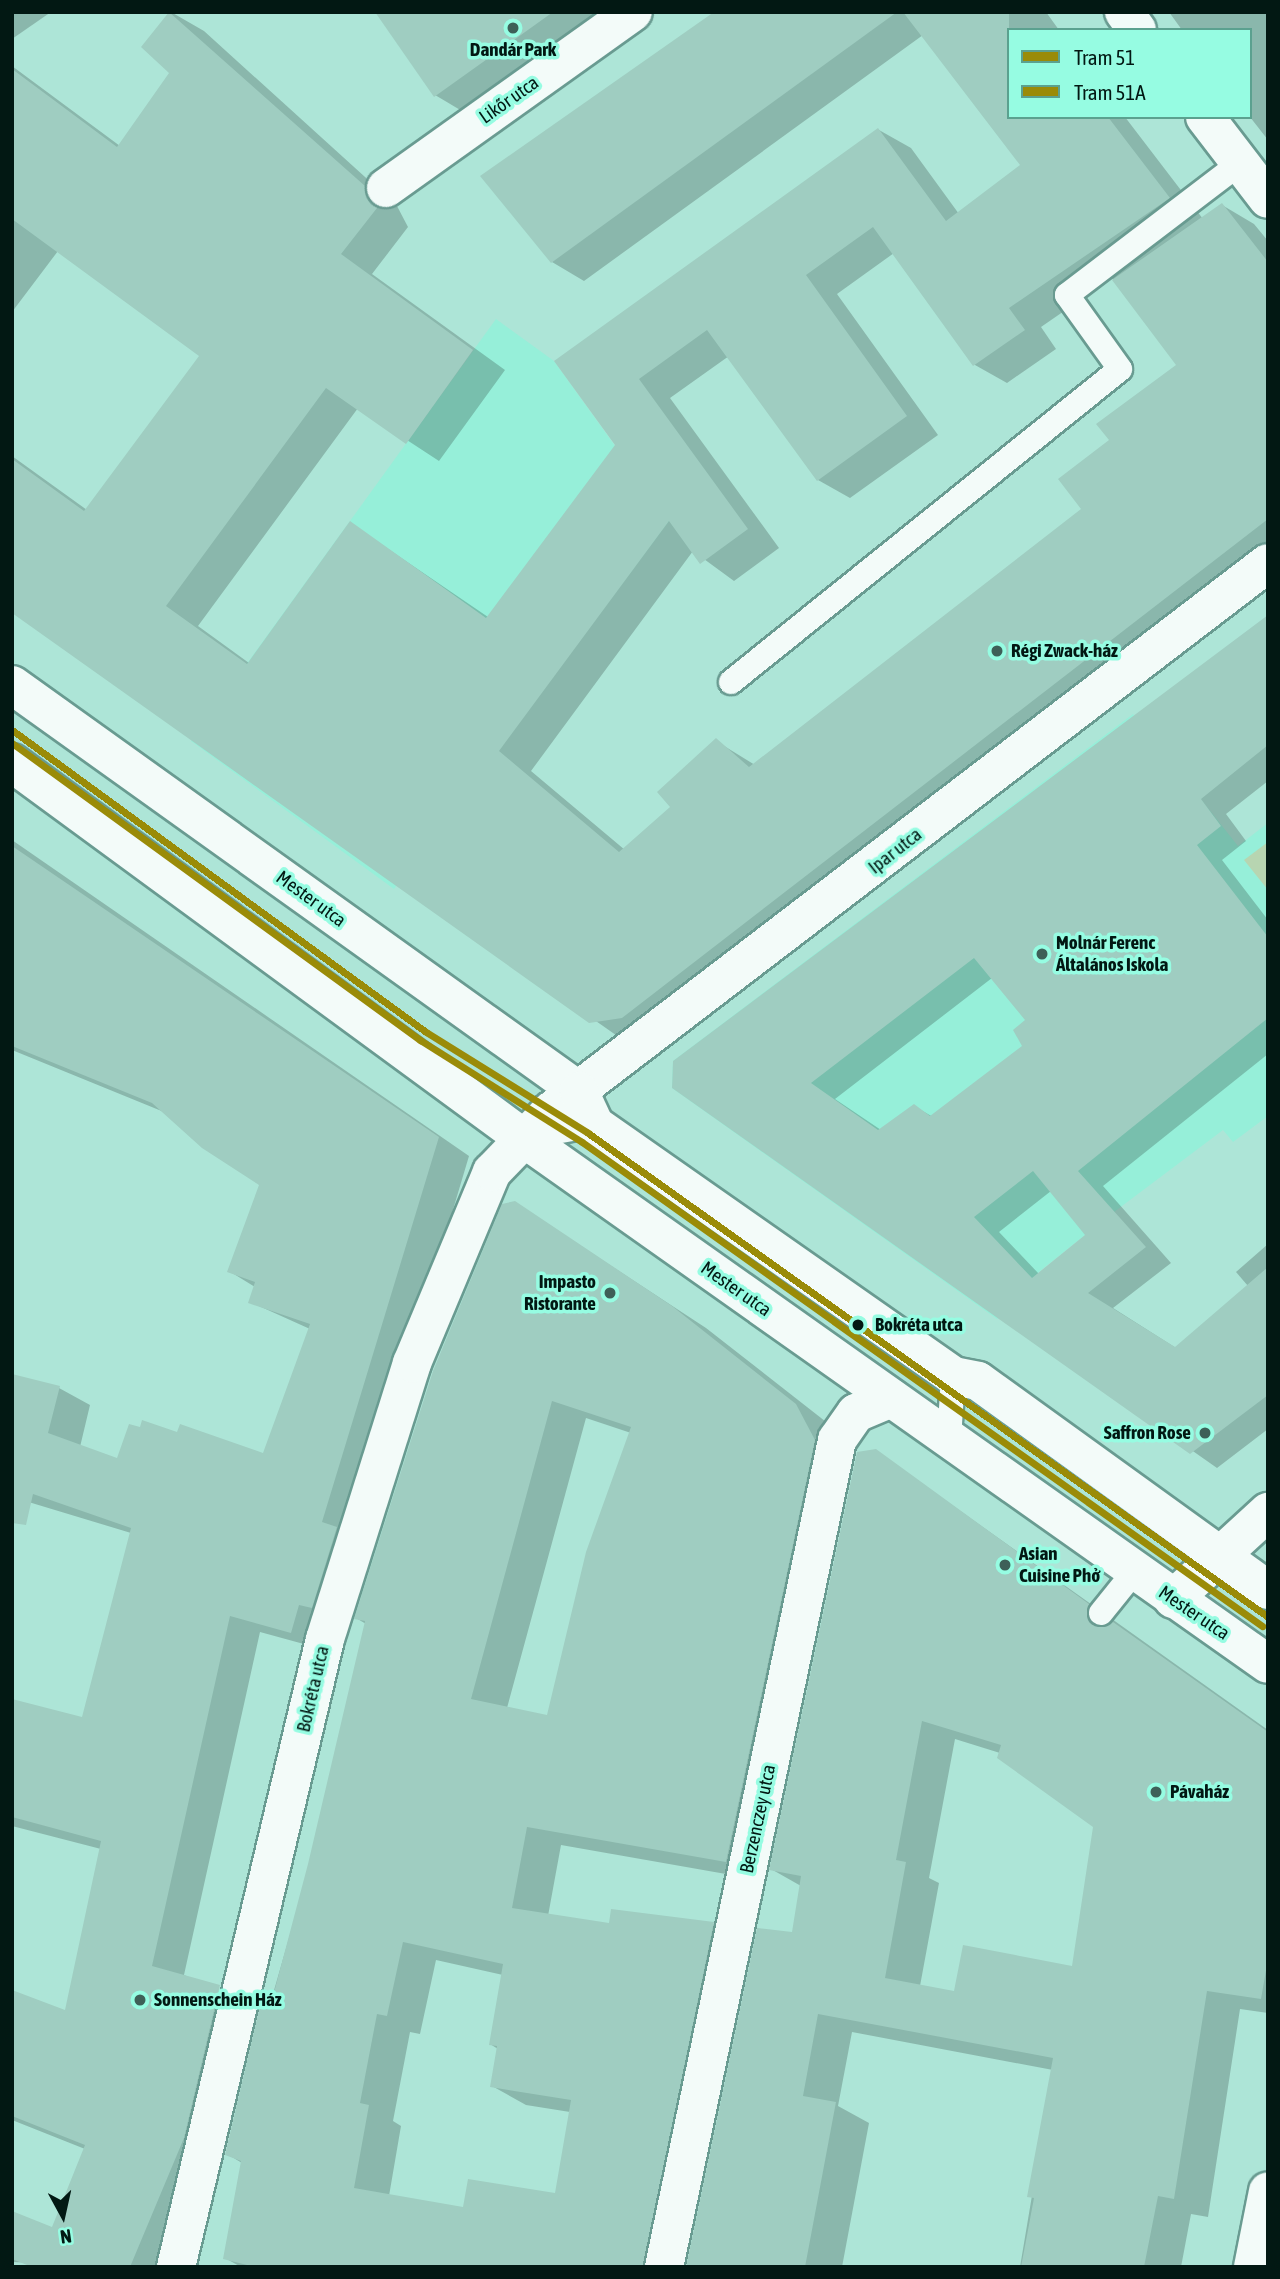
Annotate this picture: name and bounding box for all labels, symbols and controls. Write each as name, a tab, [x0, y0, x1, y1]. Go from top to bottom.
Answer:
marker: Dandár Park	[505, 20, 521, 36]
legend	[1007, 28, 1252, 119]
place label: Dandár Park	[470, 39, 556, 61]
text: Tram 51	[1074, 45, 1135, 69]
street label: Likőr utca	[475, 71, 543, 129]
text: Tram 51A	[1074, 80, 1146, 104]
place label: Régi Zwack-ház	[1011, 640, 1118, 662]
marker: Régi Zwack-ház	[989, 643, 1005, 659]
street label: Ipar utca	[864, 823, 926, 879]
street label: Mester utca	[272, 866, 350, 932]
place label: Molnár Ferenc Általános Iskola	[1056, 932, 1168, 976]
marker: Molnár Ferenc Általános Iskola	[1034, 946, 1050, 962]
street label: Mester utca	[696, 1257, 776, 1321]
place label: Impasto Ristorante	[524, 1271, 596, 1315]
marker: Impasto Ristorante	[602, 1285, 618, 1301]
marker: Bokréta utca	[847, 1314, 869, 1336]
place label: Bokréta utca	[875, 1314, 963, 1336]
place label: Saffron Rose	[1104, 1422, 1191, 1444]
marker: Saffron Rose	[1197, 1425, 1213, 1441]
place label: Asian Cuisine Phở	[1019, 1543, 1100, 1587]
marker: Asian Cuisine Phở	[997, 1557, 1013, 1573]
street label: Mester utca	[1154, 1581, 1234, 1645]
street label: Bokréta utca	[292, 1644, 334, 1734]
street label: Berzenczey utca	[735, 1763, 781, 1875]
place label: Pávaház	[1170, 1781, 1229, 1803]
marker: Pávaház	[1148, 1784, 1164, 1800]
place label: Sonnenschein Ház	[154, 1989, 282, 2011]
marker: Sonnenschein Ház	[132, 1992, 148, 2008]
north arrow	[28, 2181, 98, 2251]
text: N	[59, 2225, 73, 2248]

